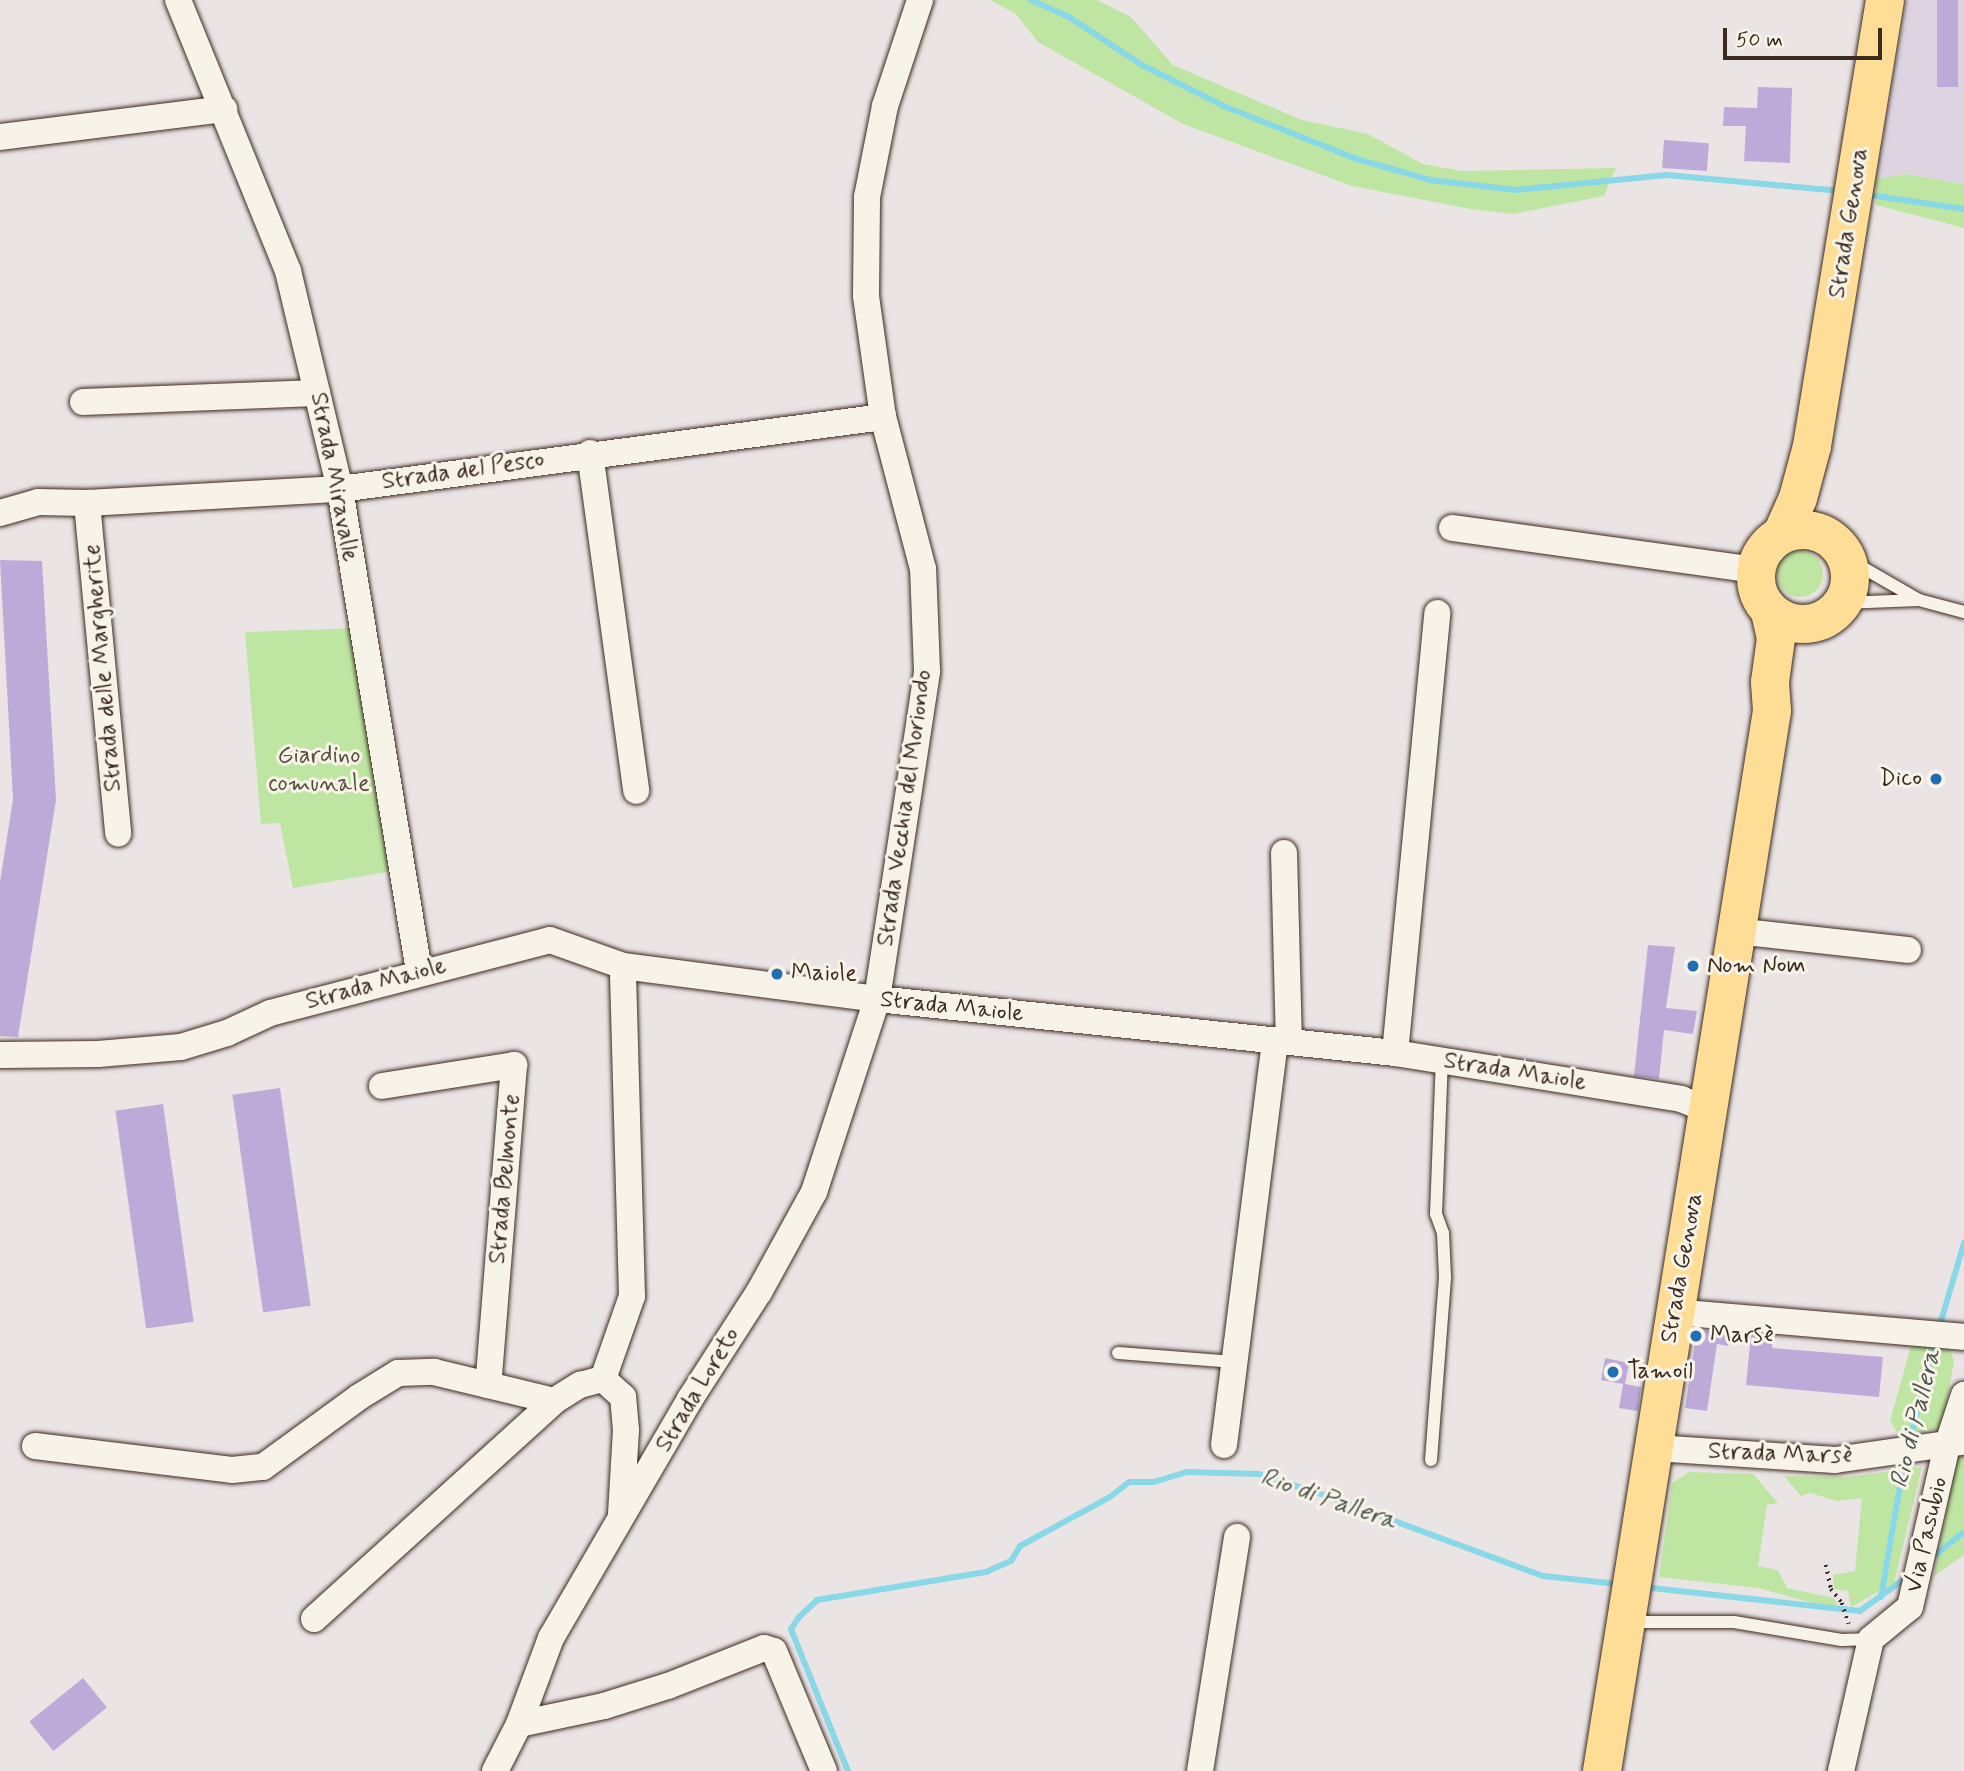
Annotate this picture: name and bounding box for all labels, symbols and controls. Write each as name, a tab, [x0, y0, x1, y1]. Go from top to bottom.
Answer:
scale bar	[1726, 14, 1885, 58]
text: 50 m	[1736, 26, 1783, 54]
street label: Strada Genova	[1823, 148, 1875, 298]
street label: Strada Miravalle	[304, 391, 364, 563]
street label: Strada del Pesco	[380, 445, 546, 497]
street label: Strada delle Margherite	[78, 546, 128, 790]
street label: Strada Vecchia del Moriondo	[871, 664, 939, 952]
park label: Giardino comunale	[268, 742, 370, 798]
place label: Dico	[1879, 765, 1922, 793]
marker: Dico	[1928, 771, 1944, 787]
street label: Strada Maiole	[304, 952, 448, 1016]
place label: Nom Nom	[1707, 952, 1810, 980]
marker: Nom Nom	[1685, 958, 1701, 974]
place label: Maiole	[791, 960, 857, 988]
marker: Maiole	[769, 966, 785, 982]
street label: Strada Maiole	[880, 985, 1024, 1029]
street label: Strada Maiole	[1443, 1047, 1587, 1097]
street label: Strada Belmonte	[483, 1090, 527, 1268]
street label: Strada Genova	[1655, 1193, 1709, 1343]
street label: Strada Loreto	[650, 1322, 746, 1458]
place label: Marsè	[1710, 1322, 1773, 1350]
marker: Marsè	[1688, 1328, 1704, 1344]
water label: Rio di Pallera	[1885, 1347, 1949, 1491]
place label: Tamoil	[1627, 1358, 1693, 1386]
marker: Tamoil	[1605, 1364, 1621, 1380]
street label: Strada Marsè	[1710, 1437, 1850, 1471]
water label: Rio di Pallera	[1256, 1462, 1400, 1538]
street label: Via Pasubio	[1900, 1477, 1954, 1593]

